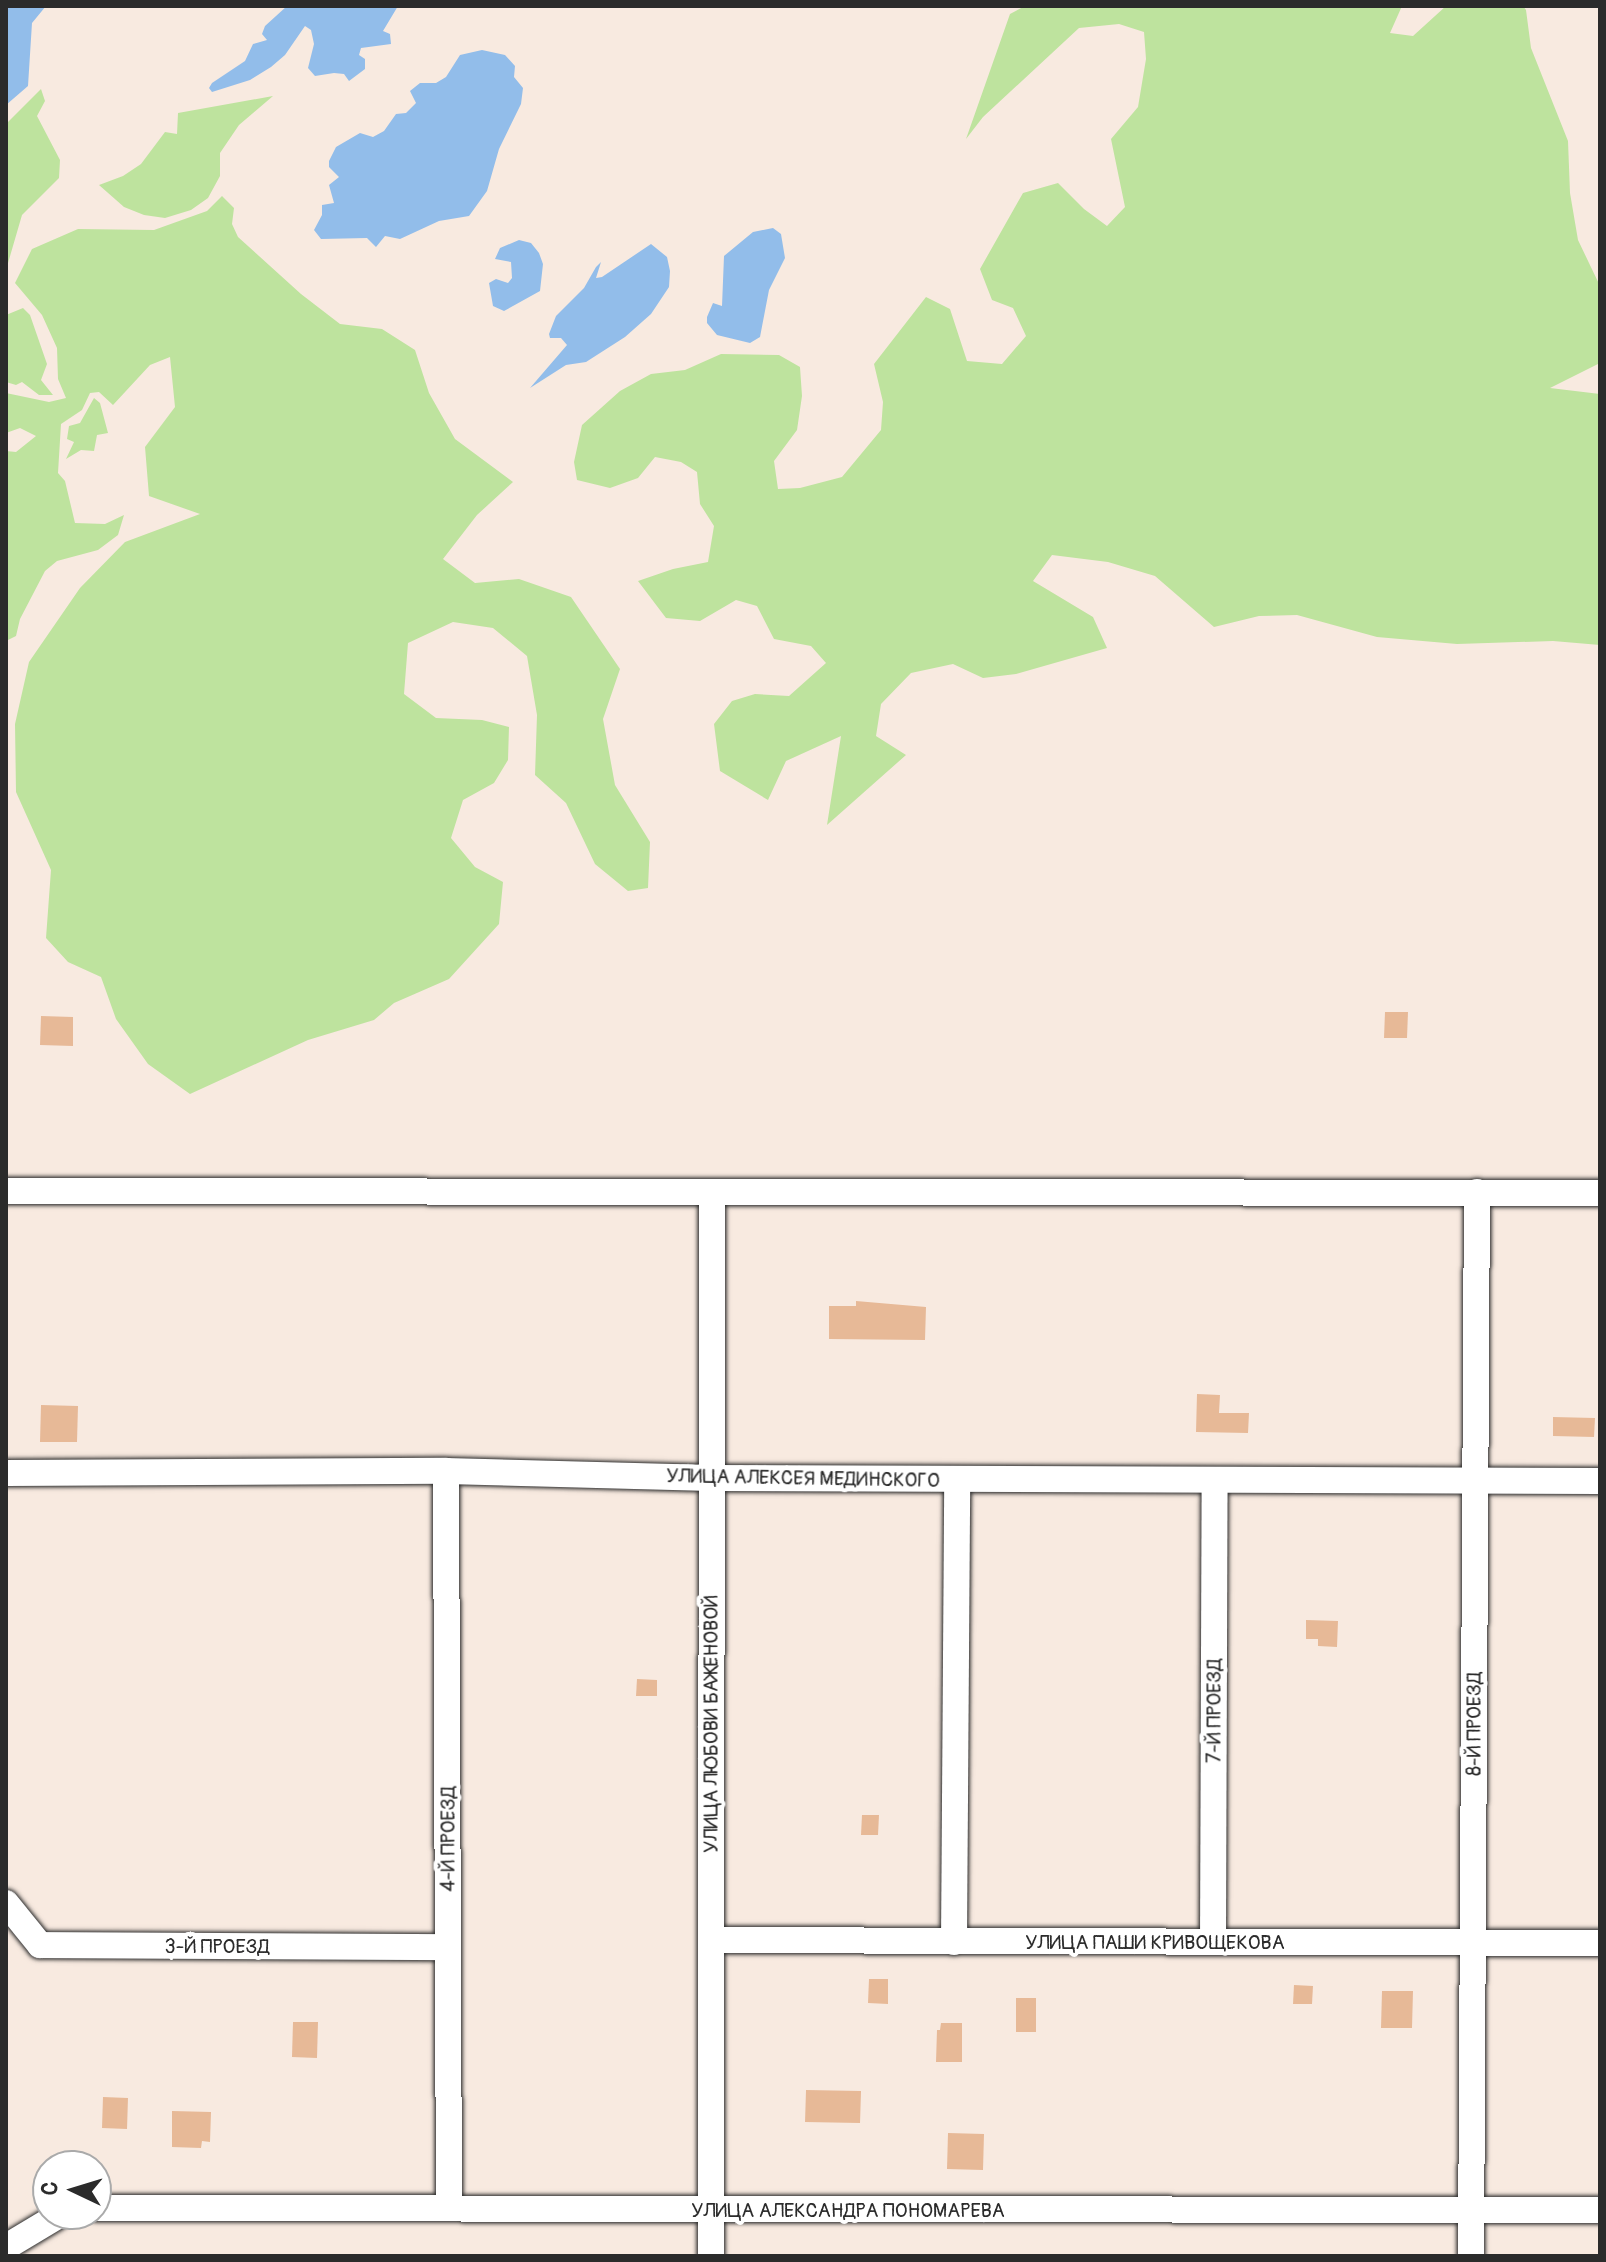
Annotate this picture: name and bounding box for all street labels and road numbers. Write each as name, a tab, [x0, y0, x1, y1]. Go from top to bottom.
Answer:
street label: УЛИЦА АЛЕКСЕЯ МЕДИНСКОГО	[666, 1464, 940, 1492]
street label: УЛИЦА ЛЮБОВИ БАЖЕНОВОЙ	[699, 1595, 723, 1853]
street label: 7-Й ПРОЕЗД	[1202, 1659, 1226, 1763]
street label: 8-Й ПРОЕЗД	[1462, 1672, 1486, 1776]
street label: 4-Й ПРОЕЗД	[436, 1786, 460, 1892]
street label: УЛИЦА ПАШИ КРИВОЩЕКОВА	[1025, 1930, 1285, 1954]
street label: 3-Й ПРОЕЗД	[164, 1934, 270, 1958]
street label: УЛИЦА АЛЕКСАНДРА ПОНОМАРЕВА	[691, 2198, 1005, 2222]

